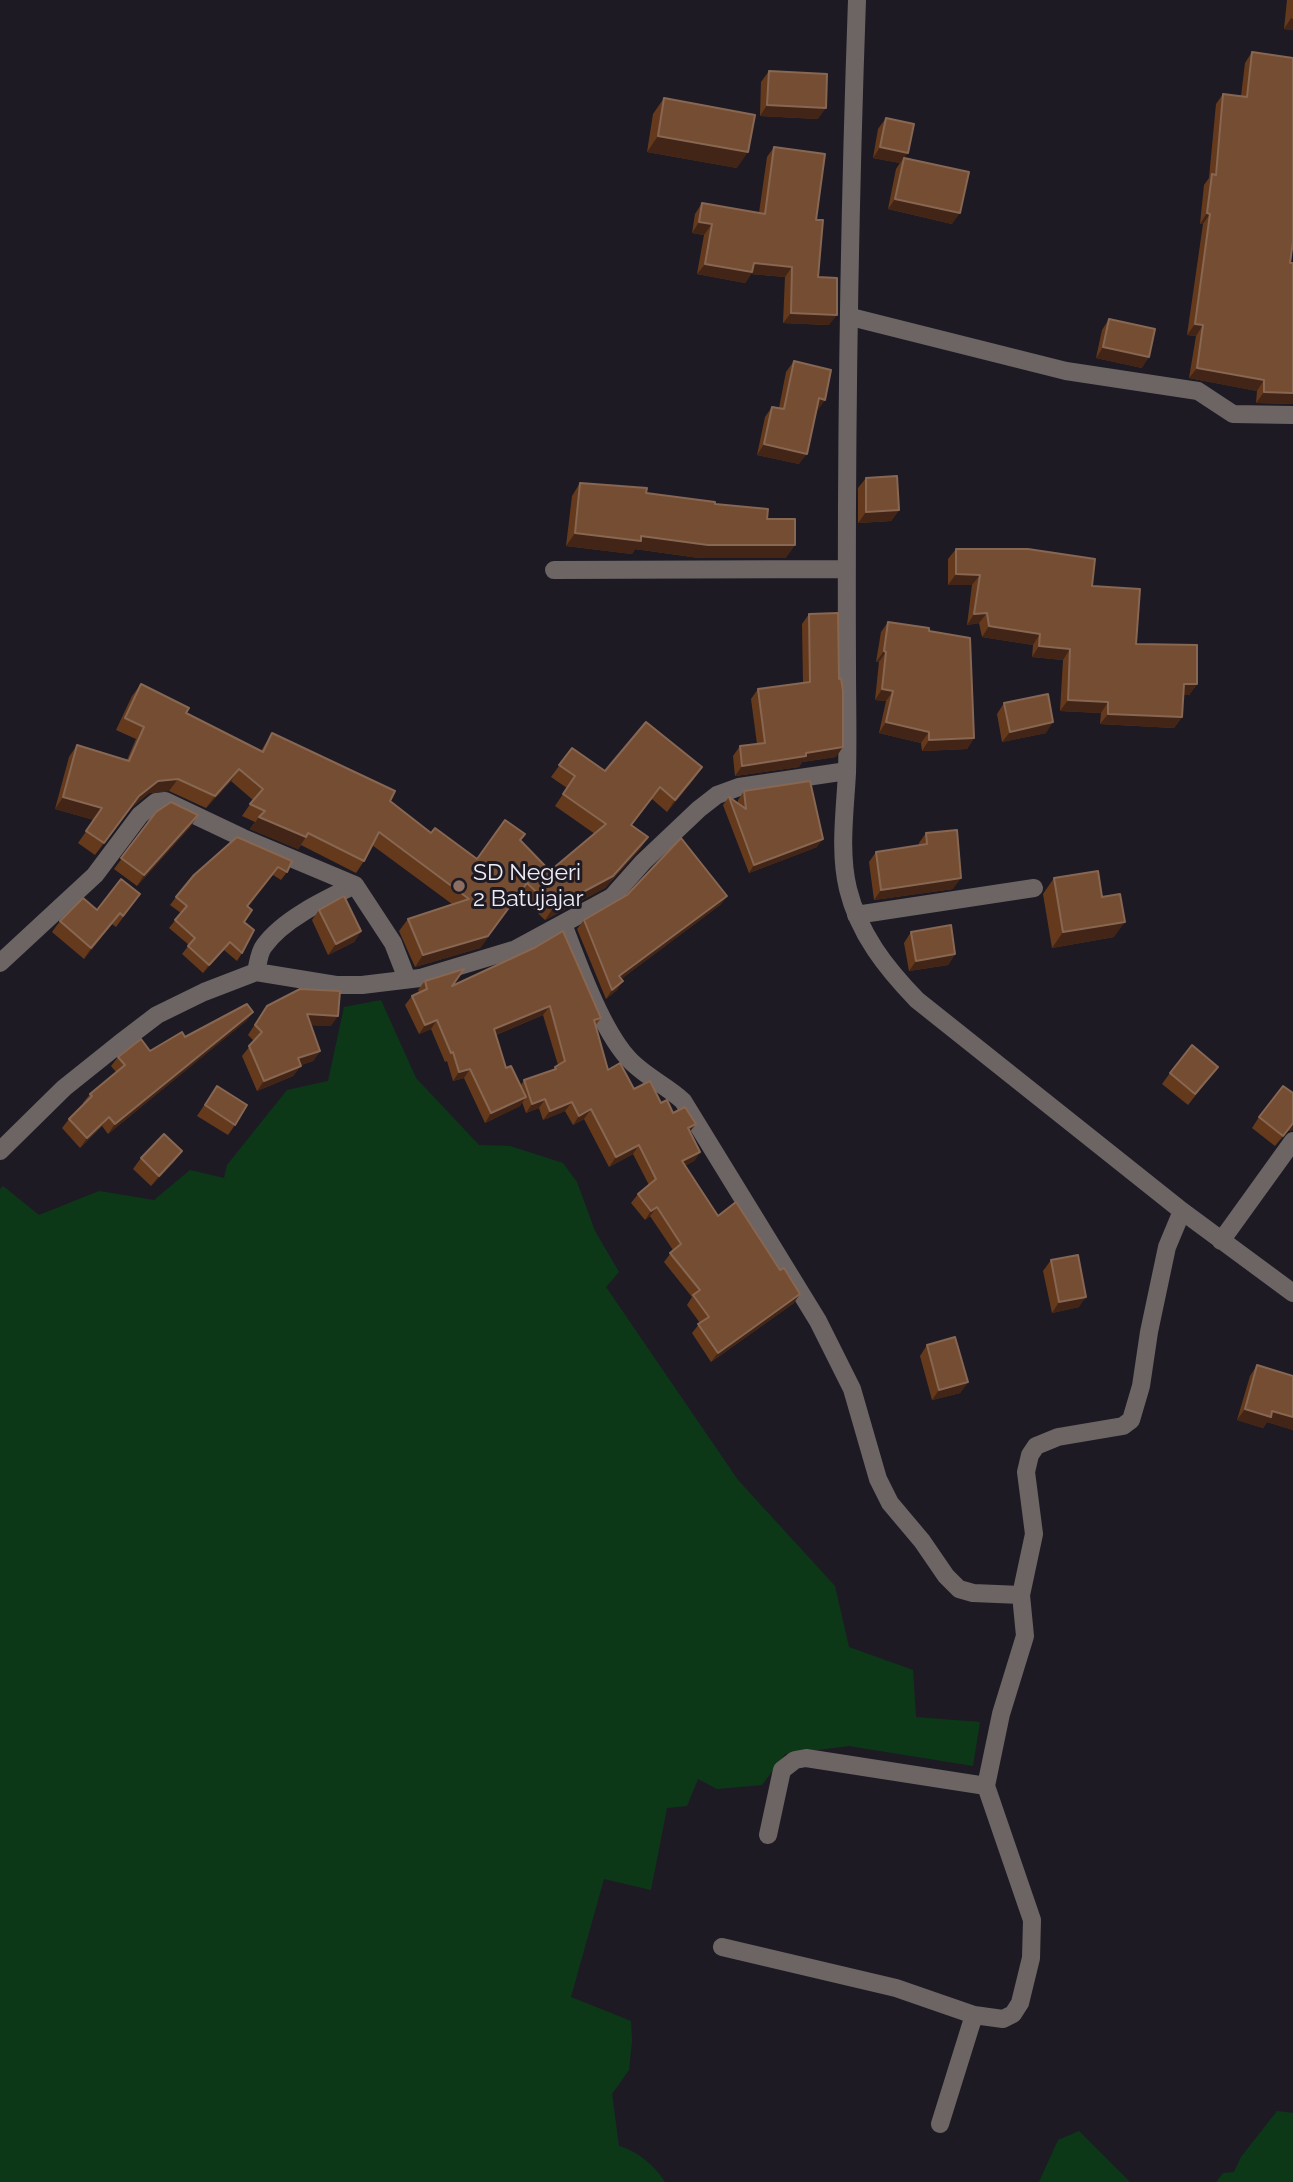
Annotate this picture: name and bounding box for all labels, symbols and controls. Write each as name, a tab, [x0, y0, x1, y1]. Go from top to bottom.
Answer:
place label: SD Negeri 2 Batujajar	[473, 859, 583, 913]
marker: SD Negeri 2 Batujajar	[451, 878, 467, 894]

